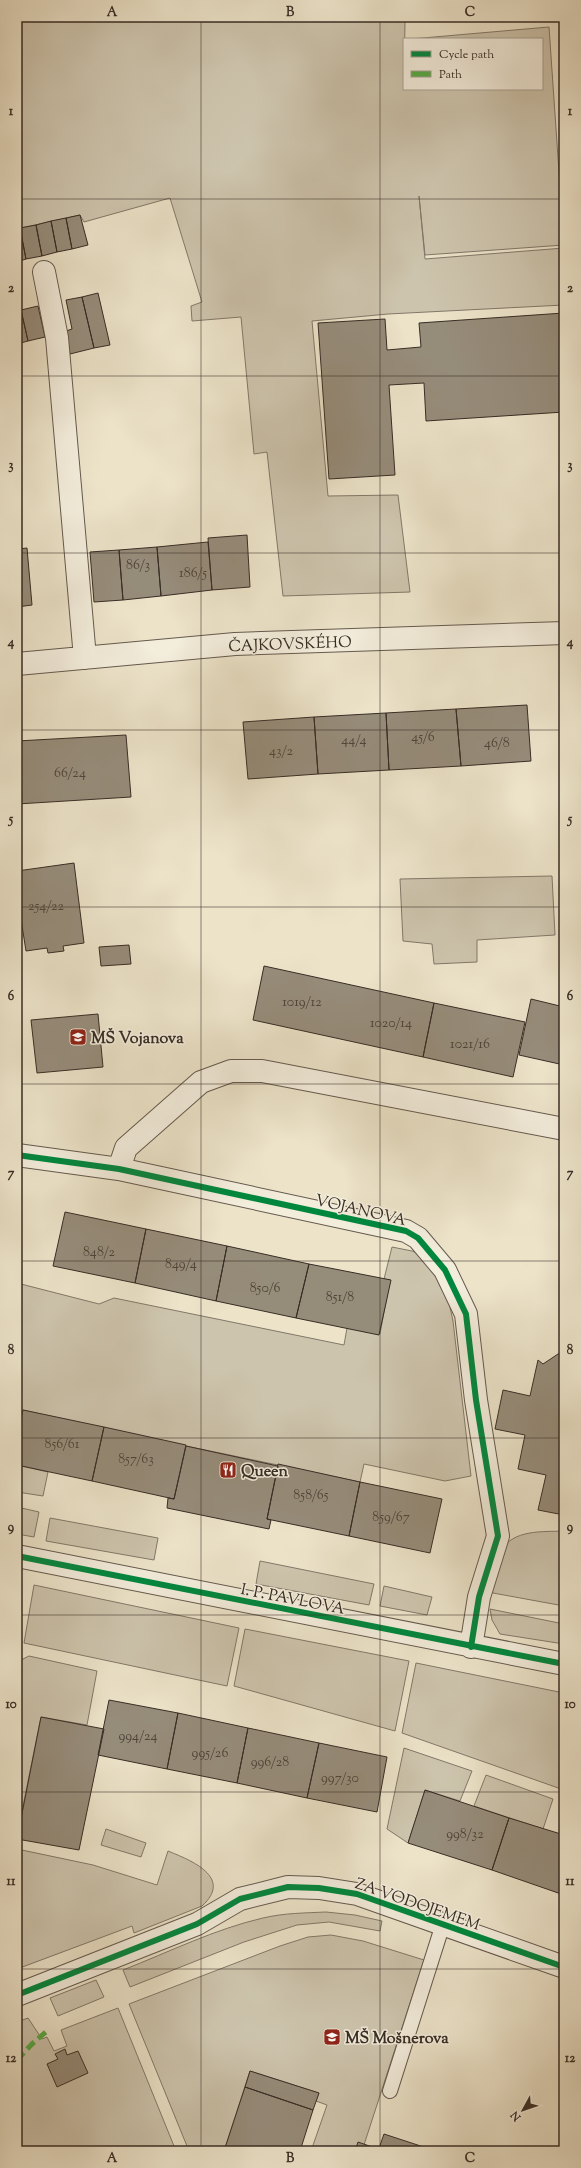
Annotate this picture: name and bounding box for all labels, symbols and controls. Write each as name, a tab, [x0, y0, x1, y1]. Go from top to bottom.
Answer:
text: A	[107, 4, 118, 22]
text: B	[286, 4, 295, 22]
text: C	[465, 4, 475, 22]
legend	[403, 38, 543, 90]
text: Cycle path	[439, 46, 494, 64]
text: Path	[439, 66, 462, 84]
text: 1	[9, 103, 14, 121]
text: 1	[568, 103, 573, 121]
text: 2	[8, 280, 15, 298]
text: 2	[567, 280, 574, 298]
text: 3	[8, 457, 14, 475]
text: 3	[567, 457, 573, 475]
house number: 86/3	[126, 556, 150, 576]
house number: 186/5	[179, 564, 207, 584]
street label: ČAJKOVSKÉHO	[228, 632, 352, 659]
text: 4	[7, 634, 15, 652]
text: 4	[566, 634, 574, 652]
house number: 45/6	[411, 728, 435, 748]
house number: 44/4	[341, 731, 367, 751]
house number: 46/8	[484, 734, 510, 754]
house number: 43/2	[269, 742, 293, 762]
house number: 66/24	[54, 764, 86, 784]
text: 5	[8, 811, 14, 829]
text: 5	[567, 811, 573, 829]
house number: 254/22	[28, 897, 65, 917]
text: 6	[8, 988, 15, 1006]
text: 6	[567, 988, 574, 1006]
house number: 1019/12	[282, 993, 322, 1013]
house number: 1020/14	[370, 1014, 412, 1034]
school or university icon: MŠ Vojanova	[68, 1027, 88, 1047]
place label: MŠ Vojanova	[91, 1027, 184, 1051]
house number: 1021/16	[450, 1035, 490, 1055]
text: 7	[8, 1165, 15, 1183]
text: 7	[567, 1165, 574, 1183]
street label: VOJANOVA	[313, 1190, 408, 1233]
house number: 848/2	[83, 1243, 115, 1263]
house number: 849/4	[165, 1255, 197, 1275]
house number: 850/6	[250, 1279, 280, 1299]
house number: 851/8	[326, 1288, 354, 1308]
text: 8	[8, 1342, 15, 1360]
text: 8	[567, 1342, 574, 1360]
house number: 856/61	[45, 1435, 80, 1455]
house number: 857/63	[118, 1450, 154, 1470]
restaurant icon: Queen	[218, 1460, 238, 1480]
place label: Queen	[241, 1461, 289, 1484]
house number: 858/65	[293, 1486, 329, 1506]
house number: 859/67	[372, 1508, 410, 1528]
text: 9	[8, 1519, 15, 1537]
text: 9	[567, 1519, 574, 1537]
street label: I. P. PAVLOVA	[238, 1579, 347, 1622]
text: 10	[5, 1696, 17, 1714]
text: 10	[564, 1696, 576, 1714]
house number: 994/24	[119, 1727, 158, 1747]
house number: 995/26	[192, 1744, 228, 1764]
house number: 996/28	[251, 1753, 289, 1773]
house number: 997/30	[321, 1769, 359, 1789]
house number: 998/32	[446, 1825, 484, 1845]
text: 11	[7, 1873, 16, 1891]
street label: ZA VODOJEMEM	[352, 1873, 483, 1938]
text: 11	[566, 1873, 575, 1891]
school or university icon: MŠ Mošnerova	[322, 2027, 342, 2047]
place label: MŠ Mošnerova	[345, 2027, 449, 2051]
text: 12	[6, 2050, 17, 2068]
text: 12	[565, 2050, 576, 2068]
north arrow	[503, 2090, 543, 2130]
text: N	[507, 2107, 526, 2125]
text: A	[107, 2150, 118, 2168]
text: B	[286, 2150, 295, 2168]
text: C	[465, 2150, 475, 2168]

